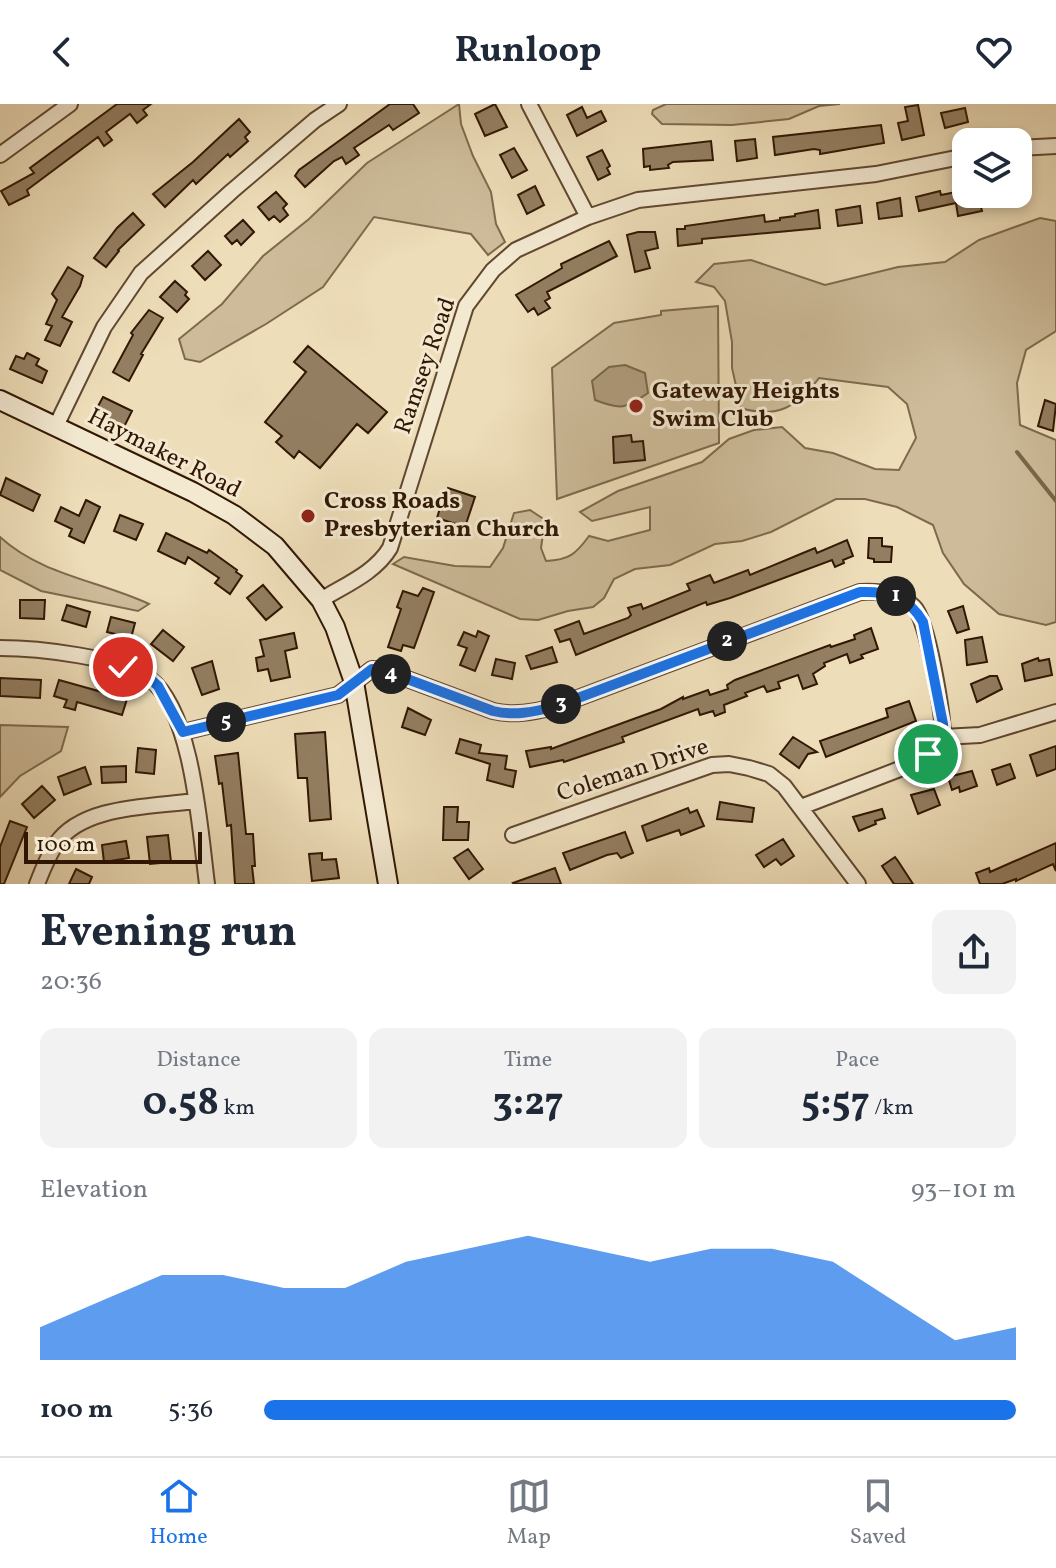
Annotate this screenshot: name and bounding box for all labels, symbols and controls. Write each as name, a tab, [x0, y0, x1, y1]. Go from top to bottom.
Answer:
text: Runloop	[455, 27, 601, 77]
icon: back	[40, 30, 84, 74]
icon: heart	[972, 30, 1016, 74]
map controls	[952, 128, 1032, 208]
button: layers	[952, 128, 1032, 208]
street label: Ramsey Road	[387, 293, 465, 439]
place label: Gateway Heights Swim Club	[652, 375, 840, 437]
marker: Gateway Heights Swim Club	[627, 397, 645, 415]
street label: Haymaker Road	[81, 401, 247, 507]
place label: Cross Roads Presbyterian Church	[324, 485, 560, 547]
marker: Cross Roads Presbyterian Church	[299, 507, 317, 525]
pin: 1	[876, 576, 916, 616]
text: 1	[892, 580, 900, 611]
pin: 2	[707, 621, 747, 661]
text: 2	[721, 625, 733, 656]
pin	[89, 633, 157, 701]
icon: check	[101, 645, 145, 689]
pin: 4	[371, 654, 411, 694]
text: 4	[384, 658, 398, 689]
pin: 3	[541, 684, 581, 724]
text: 3	[555, 688, 567, 719]
pin: 5	[206, 702, 246, 742]
text: 5	[221, 706, 231, 737]
pin	[894, 720, 962, 788]
street label: Coleman Drive	[553, 730, 713, 812]
icon: arrive	[906, 732, 950, 776]
scale bar	[24, 828, 202, 864]
text: 100 m	[36, 830, 95, 861]
text: Evening run	[40, 903, 297, 964]
button: share	[932, 910, 1016, 994]
text: 20:36	[40, 964, 102, 1000]
text: Distance	[157, 1045, 241, 1076]
text: Time	[504, 1045, 552, 1076]
text: Pace	[835, 1045, 879, 1076]
text: 0.58	[142, 1076, 219, 1132]
text: 3:27	[492, 1076, 564, 1132]
text: 5:57	[801, 1076, 870, 1132]
text: km	[219, 1093, 255, 1124]
text: /km	[870, 1093, 914, 1124]
text: Elevation	[40, 1172, 148, 1208]
text: 93–101 m	[911, 1172, 1016, 1208]
text: 100 m	[40, 1392, 113, 1428]
text: 5:36	[168, 1392, 213, 1428]
tab: Home	[150, 1474, 208, 1553]
tab: Map	[507, 1474, 551, 1553]
tab: Saved	[850, 1474, 906, 1553]

